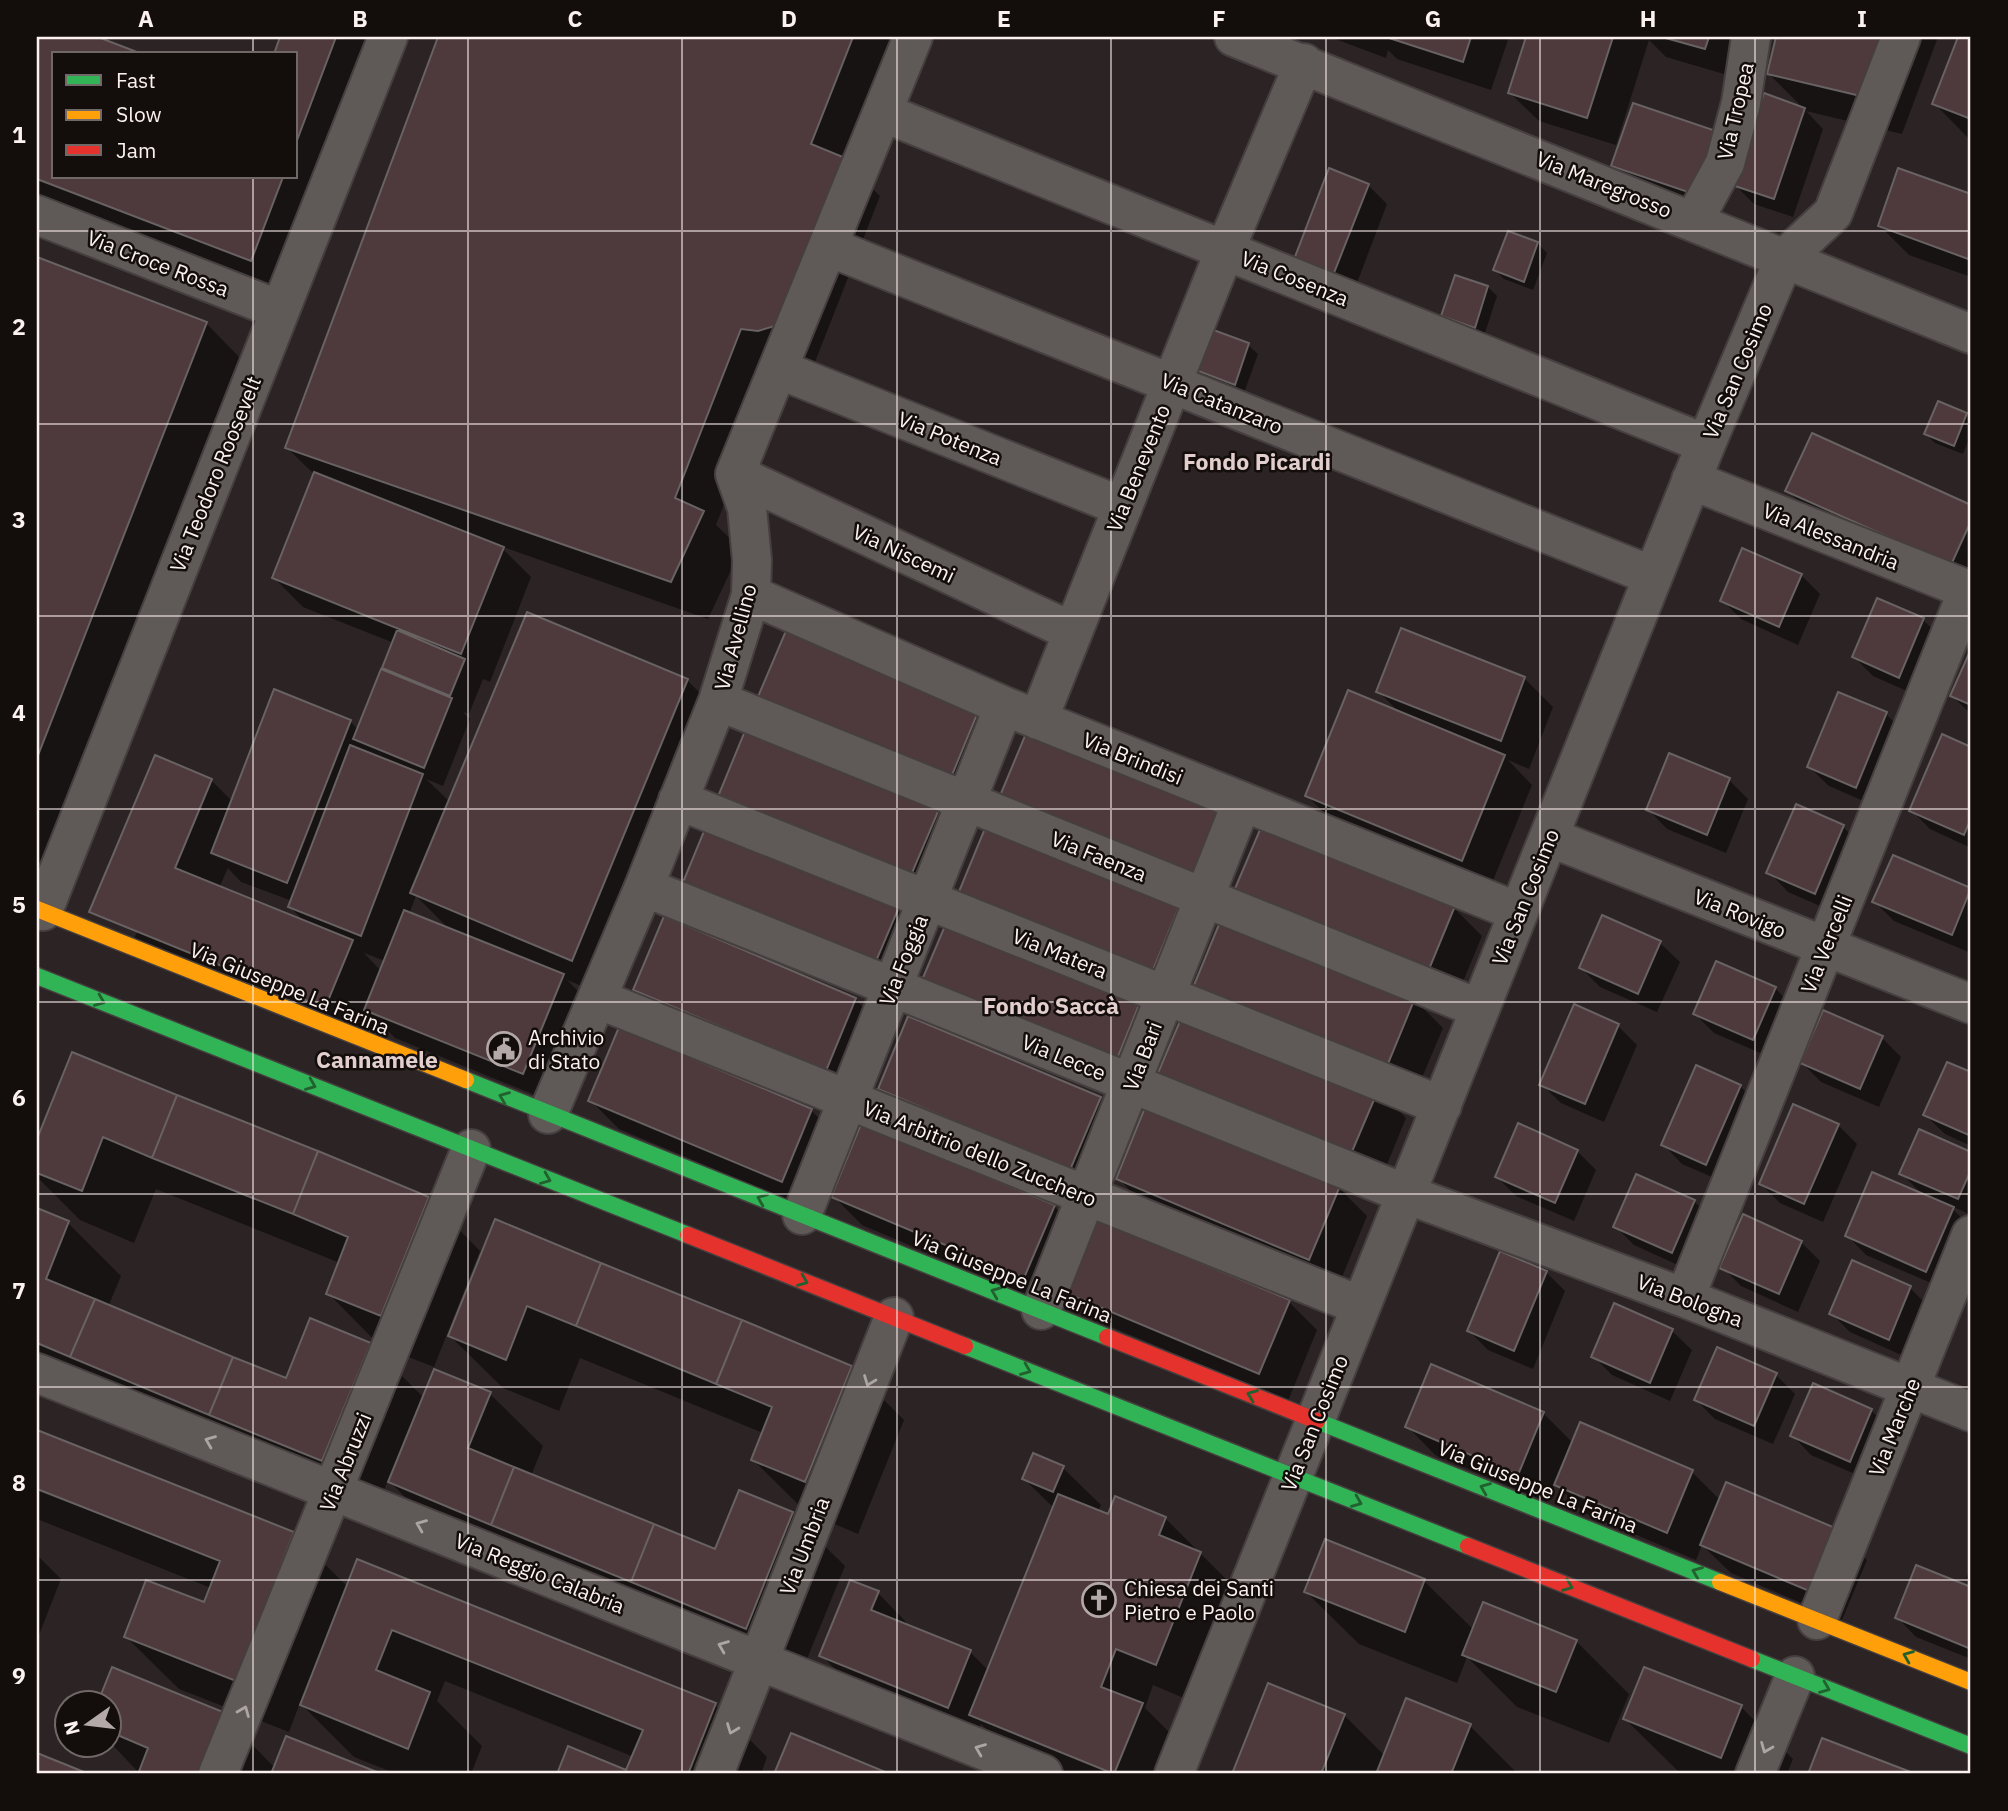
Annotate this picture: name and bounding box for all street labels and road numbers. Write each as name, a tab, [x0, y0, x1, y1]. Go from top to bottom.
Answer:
street label: Via Tropea	[1710, 59, 1760, 163]
street label: Via Maregrosso	[1532, 144, 1676, 224]
street label: Via Croce Rossa	[83, 223, 233, 303]
street label: Via Cosenza	[1237, 244, 1353, 312]
street label: Via San Cosimo	[1696, 299, 1778, 443]
street label: Via Catanzaro	[1157, 366, 1287, 440]
street label: Via Teodoro Roosevelt	[163, 372, 267, 576]
street label: Via Benevento	[1100, 400, 1176, 536]
street label: Via Potenza	[894, 404, 1006, 472]
street label: Via Alessandria	[1759, 496, 1903, 576]
street label: Via Niscemi	[848, 517, 960, 589]
street label: Via Avellino	[707, 581, 763, 693]
street label: Via Brindisi	[1079, 725, 1187, 791]
street label: Via Faenza	[1047, 824, 1151, 888]
street label: Via San Cosimo	[1485, 825, 1565, 969]
street label: Via Rovigo	[1690, 882, 1790, 944]
street label: Via Vercelli	[1794, 891, 1858, 997]
street label: Via Foggia	[872, 910, 934, 1010]
street label: Via Matera	[1008, 921, 1112, 985]
street label: Via Giuseppe La Farina	[186, 935, 394, 1041]
street label: Via Bari	[1116, 1017, 1168, 1095]
street label: Via Lecce	[1018, 1027, 1110, 1087]
street label: Via Arbitrio dello Zucchero	[859, 1093, 1101, 1213]
street label: Via Giuseppe La Farina	[908, 1223, 1116, 1329]
street label: Via Bologna	[1633, 1267, 1747, 1333]
street label: Via San Cosimo	[1274, 1351, 1354, 1495]
street label: Via Marche	[1862, 1373, 1926, 1481]
street label: Via Abruzzi	[312, 1408, 378, 1516]
street label: Via Giuseppe La Farina	[1434, 1433, 1642, 1539]
street label: Via Umbria	[772, 1493, 836, 1599]
street label: Via Reggio Calabria	[451, 1526, 629, 1620]

